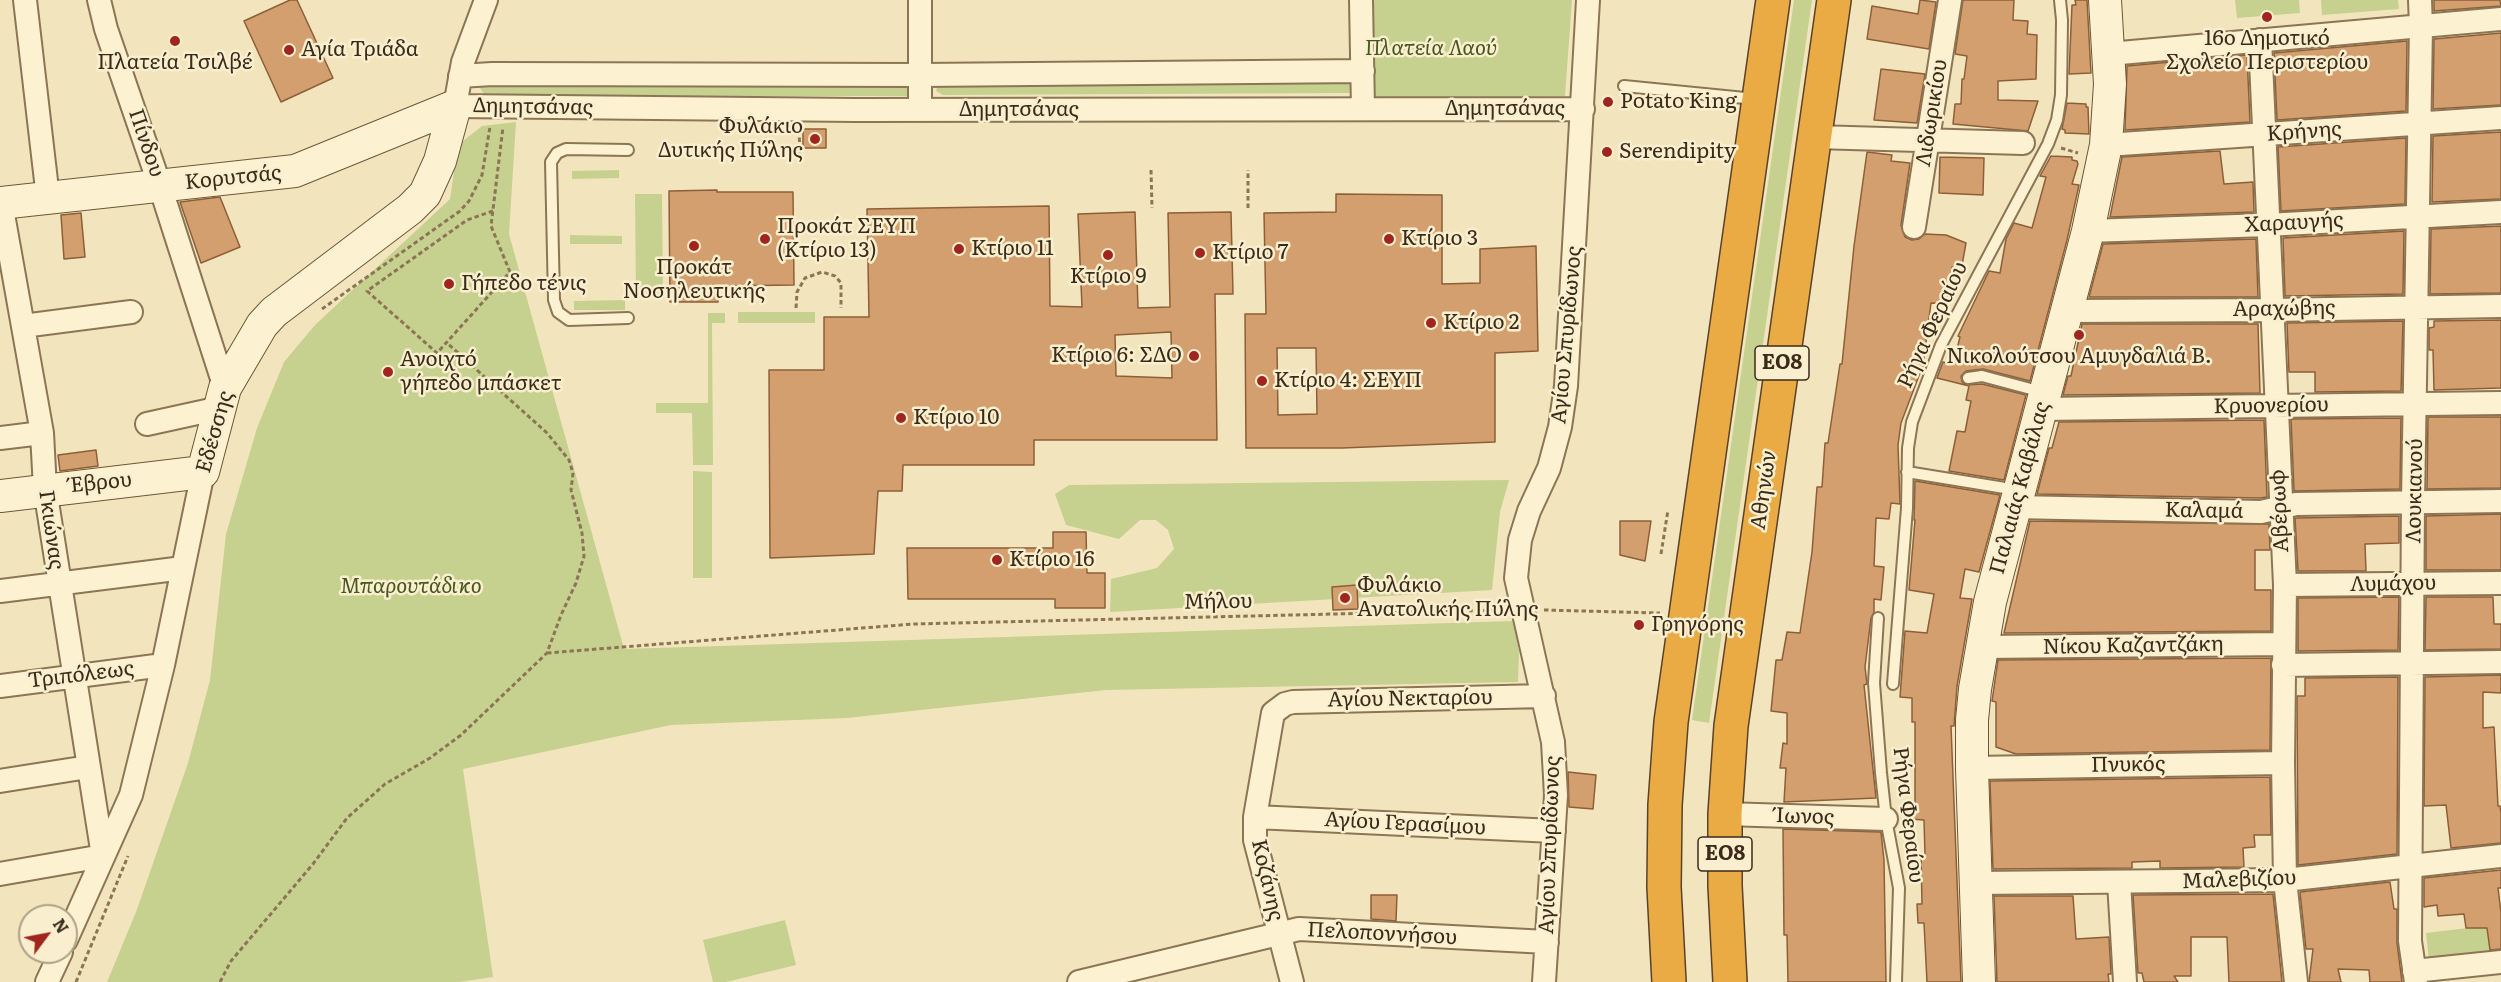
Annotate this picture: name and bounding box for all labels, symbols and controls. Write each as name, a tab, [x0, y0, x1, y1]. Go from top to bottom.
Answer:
marker: 16ο Δημοτικό Σχολείο Περιστερίου	[2260, 10, 2274, 24]
place label: 16ο Δημοτικό Σχολείο Περιστερίου	[2166, 26, 2368, 76]
marker: Πλατεία Τσιλβέ	[168, 34, 182, 48]
park label: Πλατεία Λαού	[1365, 36, 1497, 62]
place label: Αγία Τριάδα	[301, 37, 419, 63]
marker: Αγία Τριάδα	[282, 43, 296, 57]
place label: Πλατεία Τσιλβέ	[97, 50, 253, 76]
street label: Λιδωρικίου	[1911, 57, 1953, 169]
place label: Potato King	[1620, 89, 1737, 115]
street label: Δημητσάνας	[473, 93, 593, 121]
marker: Potato King	[1601, 95, 1615, 109]
street label: Δημητσάνας	[1445, 96, 1565, 122]
street label: Δημητσάνας	[959, 97, 1079, 123]
street label: Πίνδου	[123, 106, 169, 180]
place label: Φυλάκιο Δυτικής Πύλης	[658, 114, 803, 164]
street label: Κρήνης	[2266, 117, 2342, 147]
marker: Φυλάκιο Δυτικής Πύλης	[808, 132, 822, 146]
place label: Serendipity	[1619, 139, 1736, 165]
marker: Serendipity	[1600, 145, 1614, 159]
street label: Κορυτσάς	[184, 160, 282, 196]
street label: Χαραυγής	[2244, 208, 2344, 238]
place label: Προκάτ ΣΕΥΠ (Κτίριο 13)	[777, 214, 916, 264]
place label: Κτίριο 3	[1401, 226, 1478, 252]
marker: Προκάτ ΣΕΥΠ (Κτίριο 13)	[758, 232, 772, 246]
marker: Κτίριο 3	[1382, 232, 1396, 246]
place label: Κτίριο 11	[971, 236, 1054, 262]
marker: Προκάτ Νοσηλευτικής	[687, 239, 701, 253]
place label: Κτίριο 7	[1212, 240, 1288, 266]
marker: Κτίριο 11	[952, 242, 966, 256]
street label: Αγίου Σπυρίδωνος	[1547, 245, 1587, 425]
marker: Κτίριο 7	[1193, 246, 1207, 260]
marker: Κτίριο 9	[1101, 248, 1115, 262]
place label: Προκάτ Νοσηλευτικής	[623, 255, 765, 305]
street label: Ρήγα Φεραίου	[1893, 258, 1973, 392]
place label: Κτίριο 9	[1070, 264, 1146, 290]
place label: Γήπεδο τένις	[461, 271, 586, 297]
marker: Γήπεδο τένις	[442, 277, 456, 291]
street label: Αραχώβης	[2232, 296, 2336, 322]
place label: Κτίριο 2	[1443, 310, 1519, 336]
marker: Κτίριο 2	[1424, 316, 1438, 330]
marker: Νικολούτσου Αμυγδαλιά Β.	[2072, 328, 2086, 342]
place label: Κτίριο 6: ΣΔΟ	[1051, 343, 1182, 369]
place label: Νικολούτσου Αμυγδαλιά Β.	[1946, 344, 2212, 370]
road number: ΕΟ8	[1755, 346, 1809, 380]
place label: Ανοιχτό γήπεδο μπάσκετ	[400, 347, 562, 397]
marker: Κτίριο 6: ΣΔΟ	[1187, 349, 1201, 363]
marker: Ανοιχτό γήπεδο μπάσκετ	[381, 365, 395, 379]
place label: Κτίριο 4: ΣΕΥΠ	[1274, 368, 1422, 394]
marker: Κτίριο 4: ΣΕΥΠ	[1255, 374, 1269, 388]
street label: Εδέσσης	[191, 388, 239, 476]
street label: Κρυονερίου	[2213, 392, 2329, 420]
street label: Παλαιάς Καβάλας	[1985, 399, 2055, 577]
place label: Κτίριο 10	[913, 405, 999, 431]
marker: Κτίριο 10	[894, 411, 908, 425]
street label: Λουκιανού	[2401, 438, 2429, 544]
street label: Αθηνών	[1746, 449, 1782, 531]
street label: Έβρου	[69, 467, 133, 499]
street label: Αβέρωφ	[2265, 469, 2295, 553]
street label: Γκιώνας	[33, 489, 69, 571]
street label: Καλαμά	[2164, 498, 2244, 524]
place label: Κτίριο 16	[1009, 547, 1095, 573]
marker: Κτίριο 16	[990, 553, 1004, 567]
street label: Λυμάχου	[2350, 571, 2436, 597]
place label: Φυλάκιο Ανατολικής Πύλης	[1357, 573, 1538, 623]
park label: Μπαρουτάδικο	[340, 574, 482, 600]
street label: Μήλου	[1183, 589, 1253, 615]
marker: Φυλάκιο Ανατολικής Πύλης	[1338, 591, 1352, 605]
place label: Γρηγόρης	[1651, 612, 1744, 638]
marker: Γρηγόρης	[1632, 618, 1646, 632]
street label: Νίκου Καζαντζάκη	[2042, 632, 2224, 660]
street label: Τριπόλεως	[27, 656, 135, 694]
street label: Αγίου Νεκταρίου	[1327, 685, 1493, 713]
street label: Ρήγα Φεραίου	[1887, 746, 1929, 884]
street label: Πνυκός	[2091, 752, 2165, 778]
street label: Αγίου Σπυρίδωνος	[1534, 755, 1566, 935]
street label: Ίωνος	[1775, 803, 1835, 831]
street label: Αγίου Γερασίμου	[1324, 807, 1486, 841]
street label: Κοζάνης	[1245, 837, 1289, 923]
road number: ΕΟ8	[1698, 837, 1752, 871]
street label: Μαλεβιζίου	[2181, 865, 2297, 895]
north arrow	[18, 904, 78, 964]
text: N	[48, 913, 75, 938]
street label: Πελοποννήσου	[1306, 917, 1458, 951]

